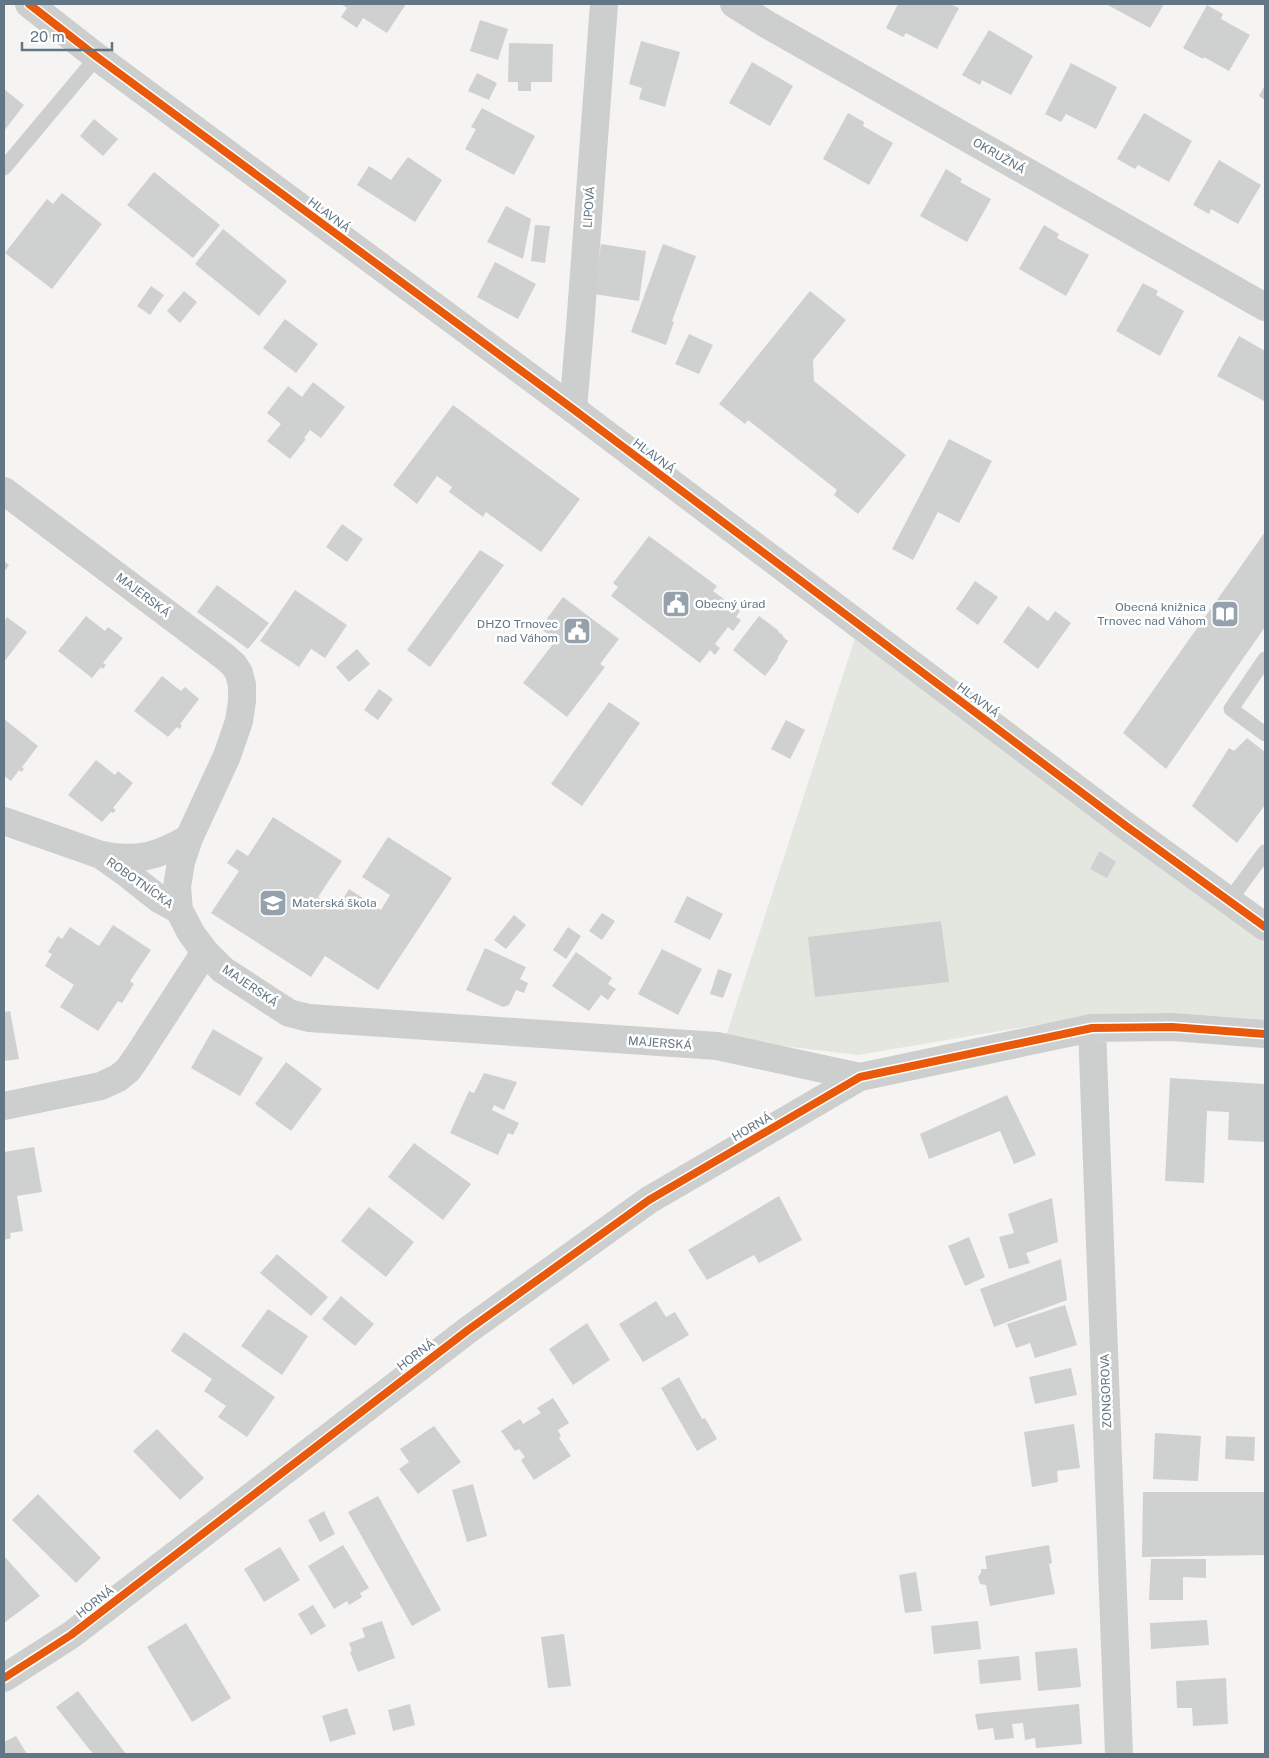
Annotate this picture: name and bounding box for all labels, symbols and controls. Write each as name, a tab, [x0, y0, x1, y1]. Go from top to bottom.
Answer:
scale bar	[22, 20, 112, 52]
text: 20 m	[30, 28, 65, 45]
street label: OKRUŽNÁ	[970, 135, 1028, 177]
street label: LIPOVÁ	[581, 185, 597, 228]
street label: HLAVNÁ	[305, 195, 353, 236]
street label: HLAVNÁ	[630, 436, 678, 477]
street label: MAJERSKÁ	[113, 570, 173, 620]
public building icon: Obecný úrad	[661, 589, 691, 619]
place label: Obecný úrad	[695, 597, 765, 611]
library icon: Obecná knižnica Trnovec nad Váhom	[1210, 599, 1240, 629]
place label: Obecná knižnica Trnovec nad Váhom	[1097, 600, 1206, 628]
public building icon: DHZO Trnovec nad Váhom	[562, 616, 592, 646]
place label: DHZO Trnovec nad Váhom	[477, 617, 558, 645]
street label: HLAVNÁ	[954, 680, 1002, 721]
street label: ROBOTNÍCKA	[104, 855, 177, 912]
school or university icon: Materská škola	[258, 888, 288, 918]
place label: Materská škola	[292, 896, 377, 910]
street label: MAJERSKÁ	[219, 962, 281, 1010]
street label: MAJERSKÁ	[627, 1034, 693, 1052]
street label: HORNÁ	[730, 1110, 775, 1144]
street label: HORNÁ	[394, 1336, 438, 1374]
street label: ZONGOROVA	[1098, 1353, 1114, 1429]
street label: HORNÁ	[73, 1583, 117, 1621]

